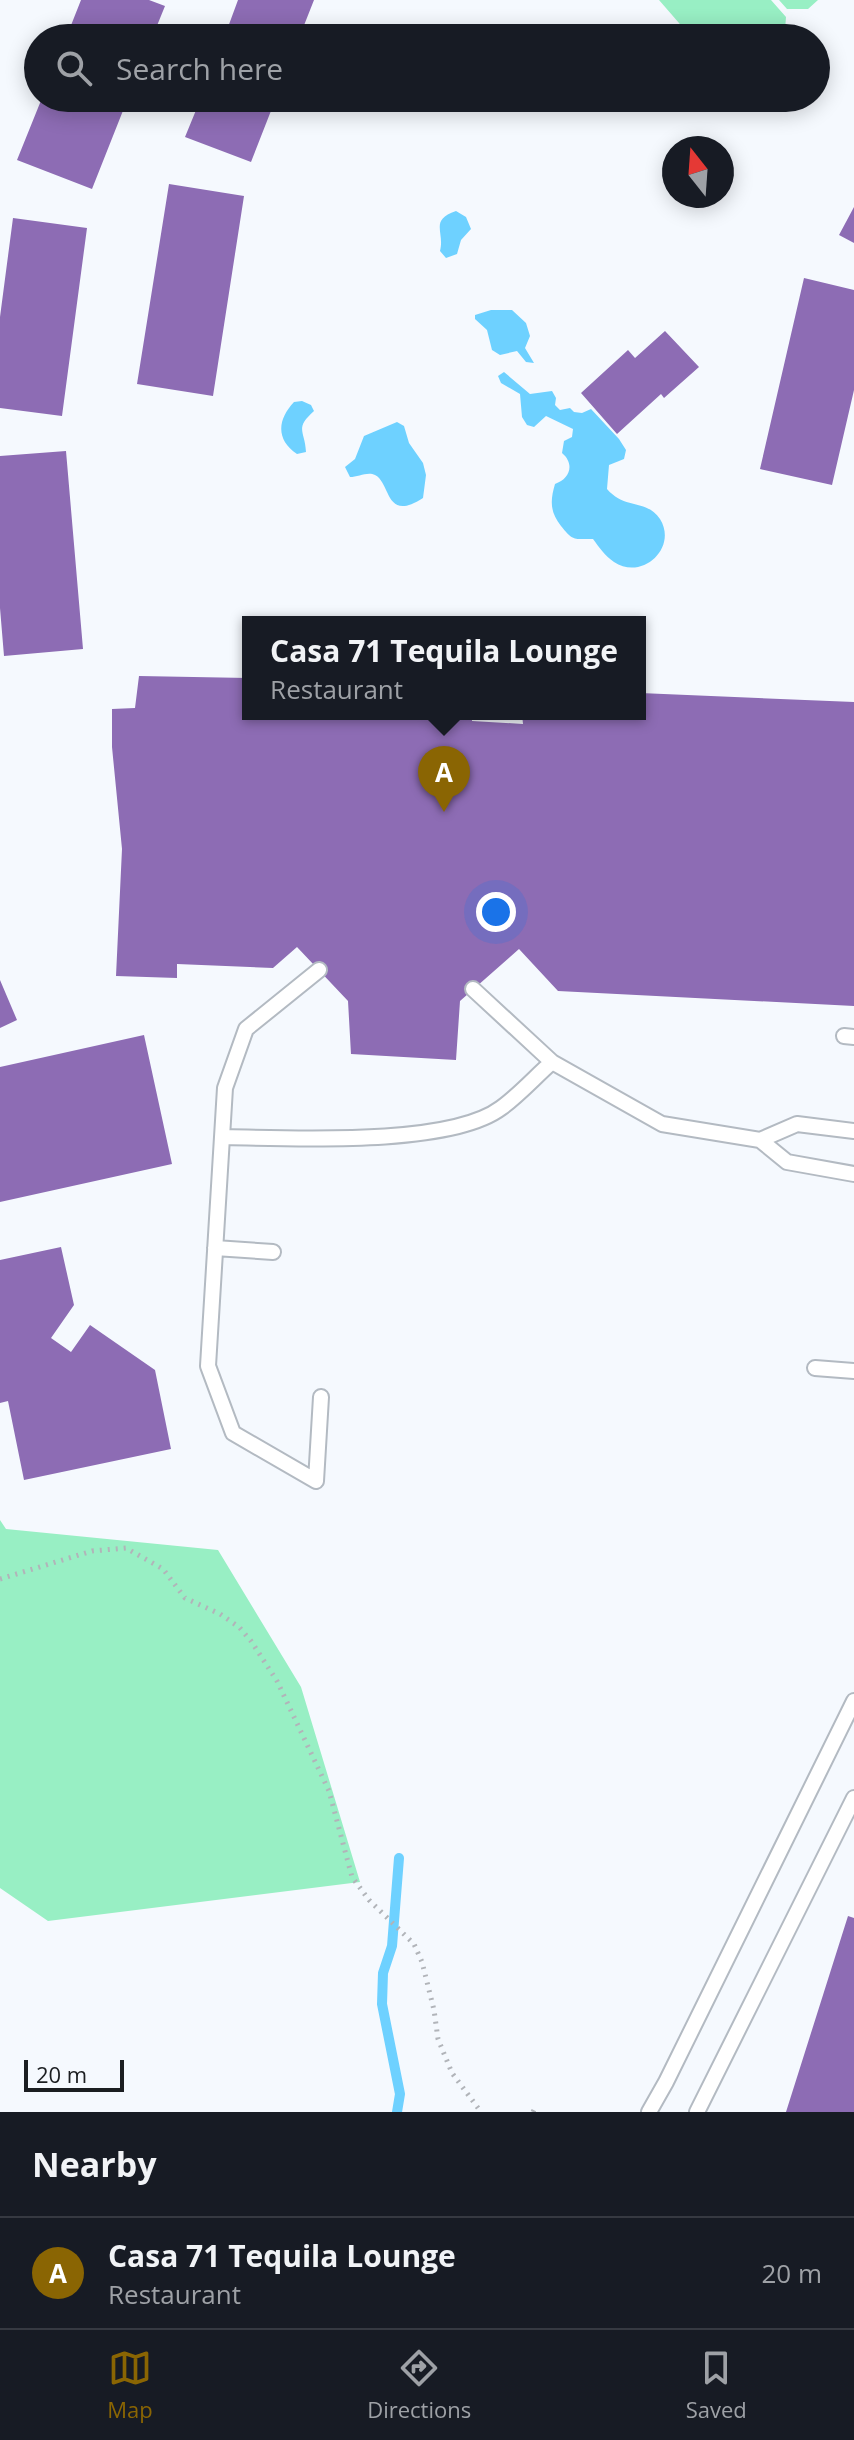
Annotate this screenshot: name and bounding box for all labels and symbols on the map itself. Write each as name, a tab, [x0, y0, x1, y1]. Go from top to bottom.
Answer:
north arrow	[662, 136, 734, 208]
pin: A	[418, 746, 470, 812]
your location	[476, 892, 516, 932]
scale bar	[24, 2056, 124, 2092]

